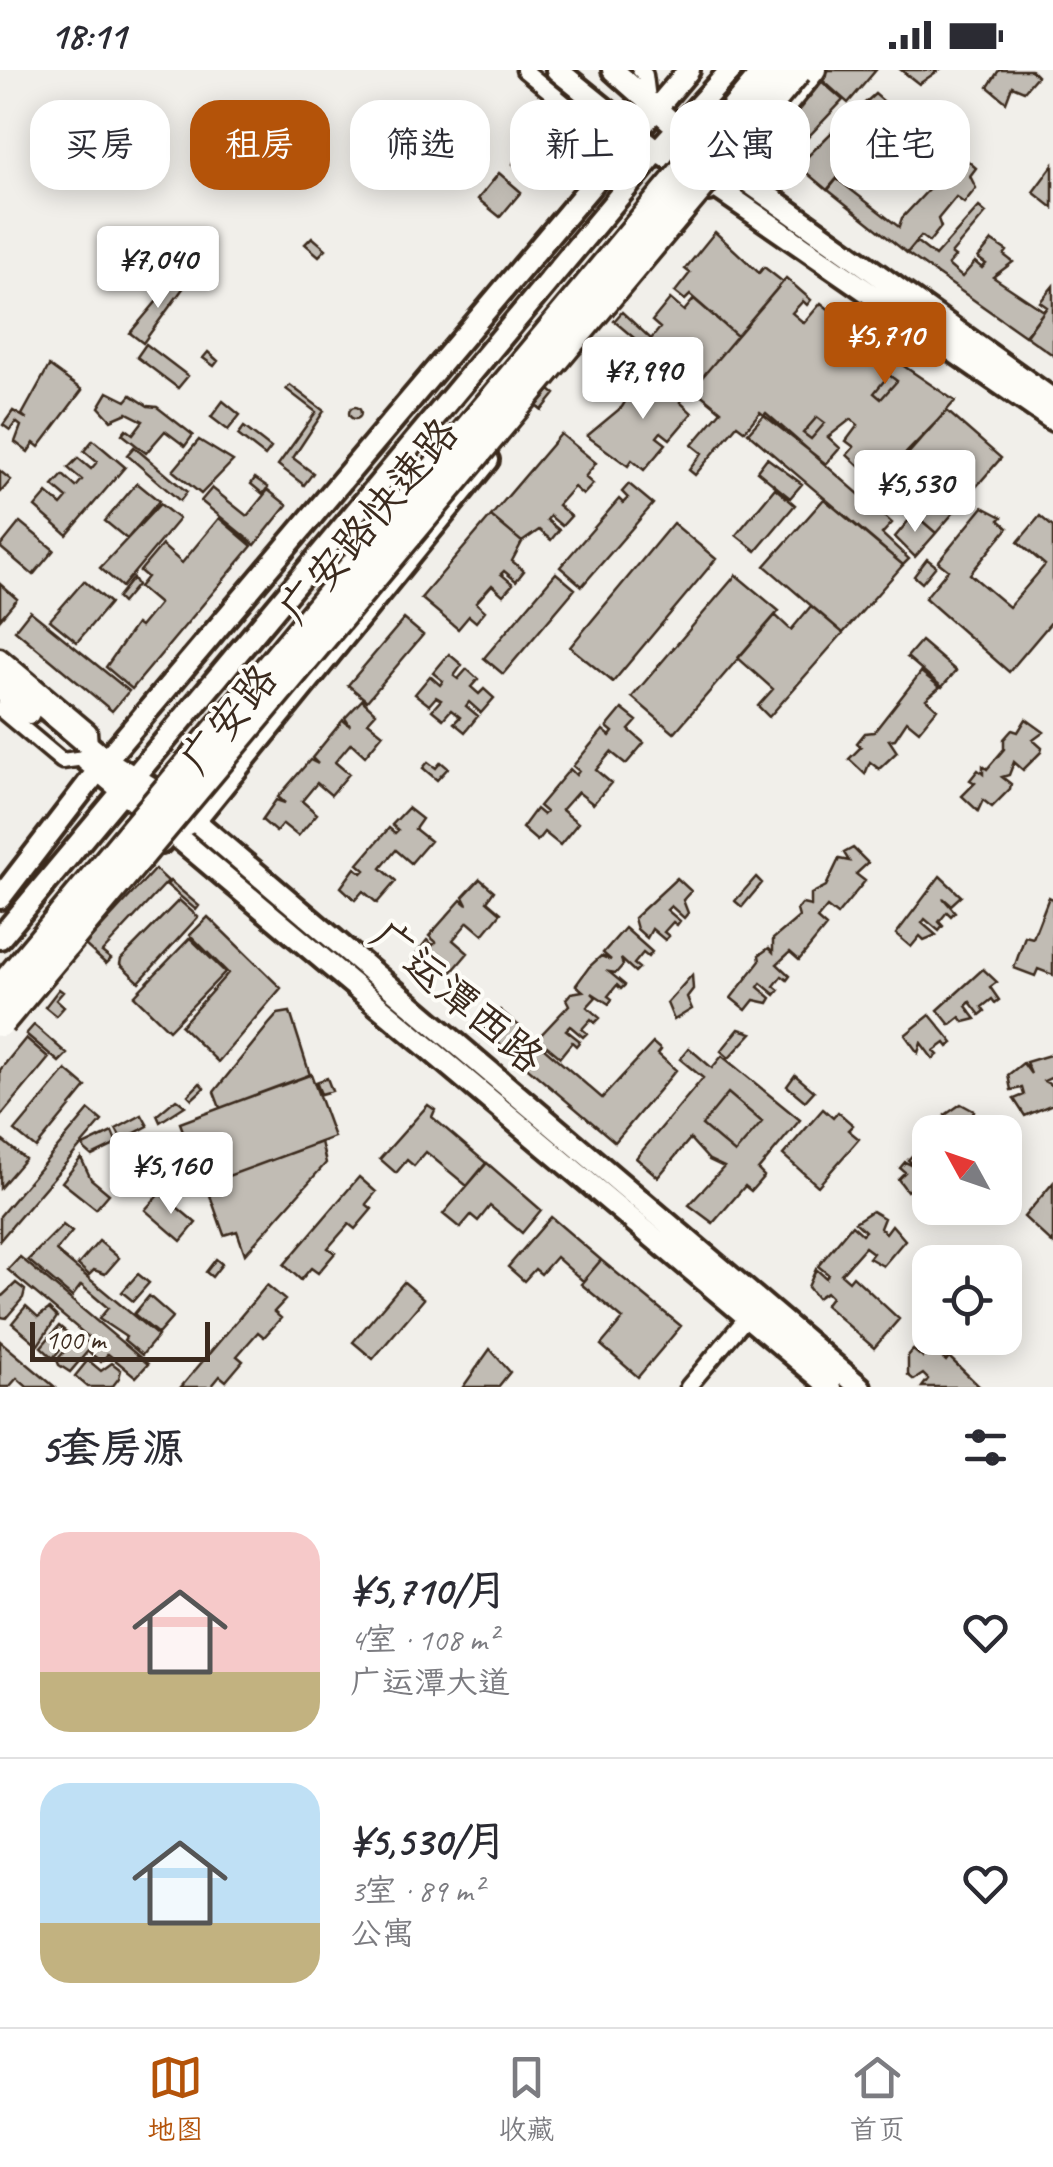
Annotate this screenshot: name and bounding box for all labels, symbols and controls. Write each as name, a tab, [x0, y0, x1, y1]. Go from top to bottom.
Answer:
text: 18:11	[50, 12, 126, 59]
chip: 买房	[30, 100, 170, 190]
chip: 租房	[190, 100, 330, 190]
chip: 筛选	[350, 100, 490, 190]
chip: 新上	[510, 100, 650, 190]
chip: 公寓	[670, 100, 810, 190]
chip: 住宅	[830, 100, 970, 190]
pin: ¥7,040	[77, 226, 239, 311]
text: ¥7,040	[119, 238, 197, 279]
pin: ¥5,710	[804, 302, 966, 387]
text: ¥5,710	[846, 314, 924, 355]
pin: ¥7,990	[562, 337, 724, 422]
text: ¥7,990	[604, 349, 682, 390]
street label: 广安路快速路	[268, 407, 470, 635]
pin: ¥5,530	[834, 450, 996, 535]
text: ¥5,530	[876, 462, 954, 503]
street label: 广安路	[169, 653, 289, 785]
street label: 广运潭西路	[360, 909, 554, 1085]
north arrow	[912, 1115, 1022, 1225]
map controls	[912, 1115, 1022, 1355]
pin: ¥5,160	[90, 1132, 252, 1217]
text: ¥5,160	[132, 1144, 210, 1185]
button: locate	[912, 1245, 1022, 1355]
scale bar	[30, 1317, 210, 1362]
text: 100 m	[45, 1322, 105, 1357]
icon: filters	[958, 1420, 1013, 1475]
text: 5套房源	[40, 1422, 184, 1475]
text: ¥5,710/月	[350, 1564, 508, 1617]
icon: home	[120, 1572, 240, 1692]
icon: heart	[958, 1605, 1013, 1660]
text: 4室 · 108 m²	[350, 1619, 497, 1660]
text: 广运潭大道	[350, 1662, 510, 1703]
text: ¥5,530/月	[350, 1815, 507, 1868]
icon: home	[120, 1823, 240, 1943]
icon: heart	[958, 1856, 1013, 1911]
text: 3室 · 89 m²	[350, 1870, 483, 1911]
text: 公寓	[350, 1913, 414, 1954]
tab: 地图	[147, 2050, 204, 2147]
tab: 收藏	[498, 2050, 555, 2147]
tab: 首页	[849, 2050, 906, 2147]

